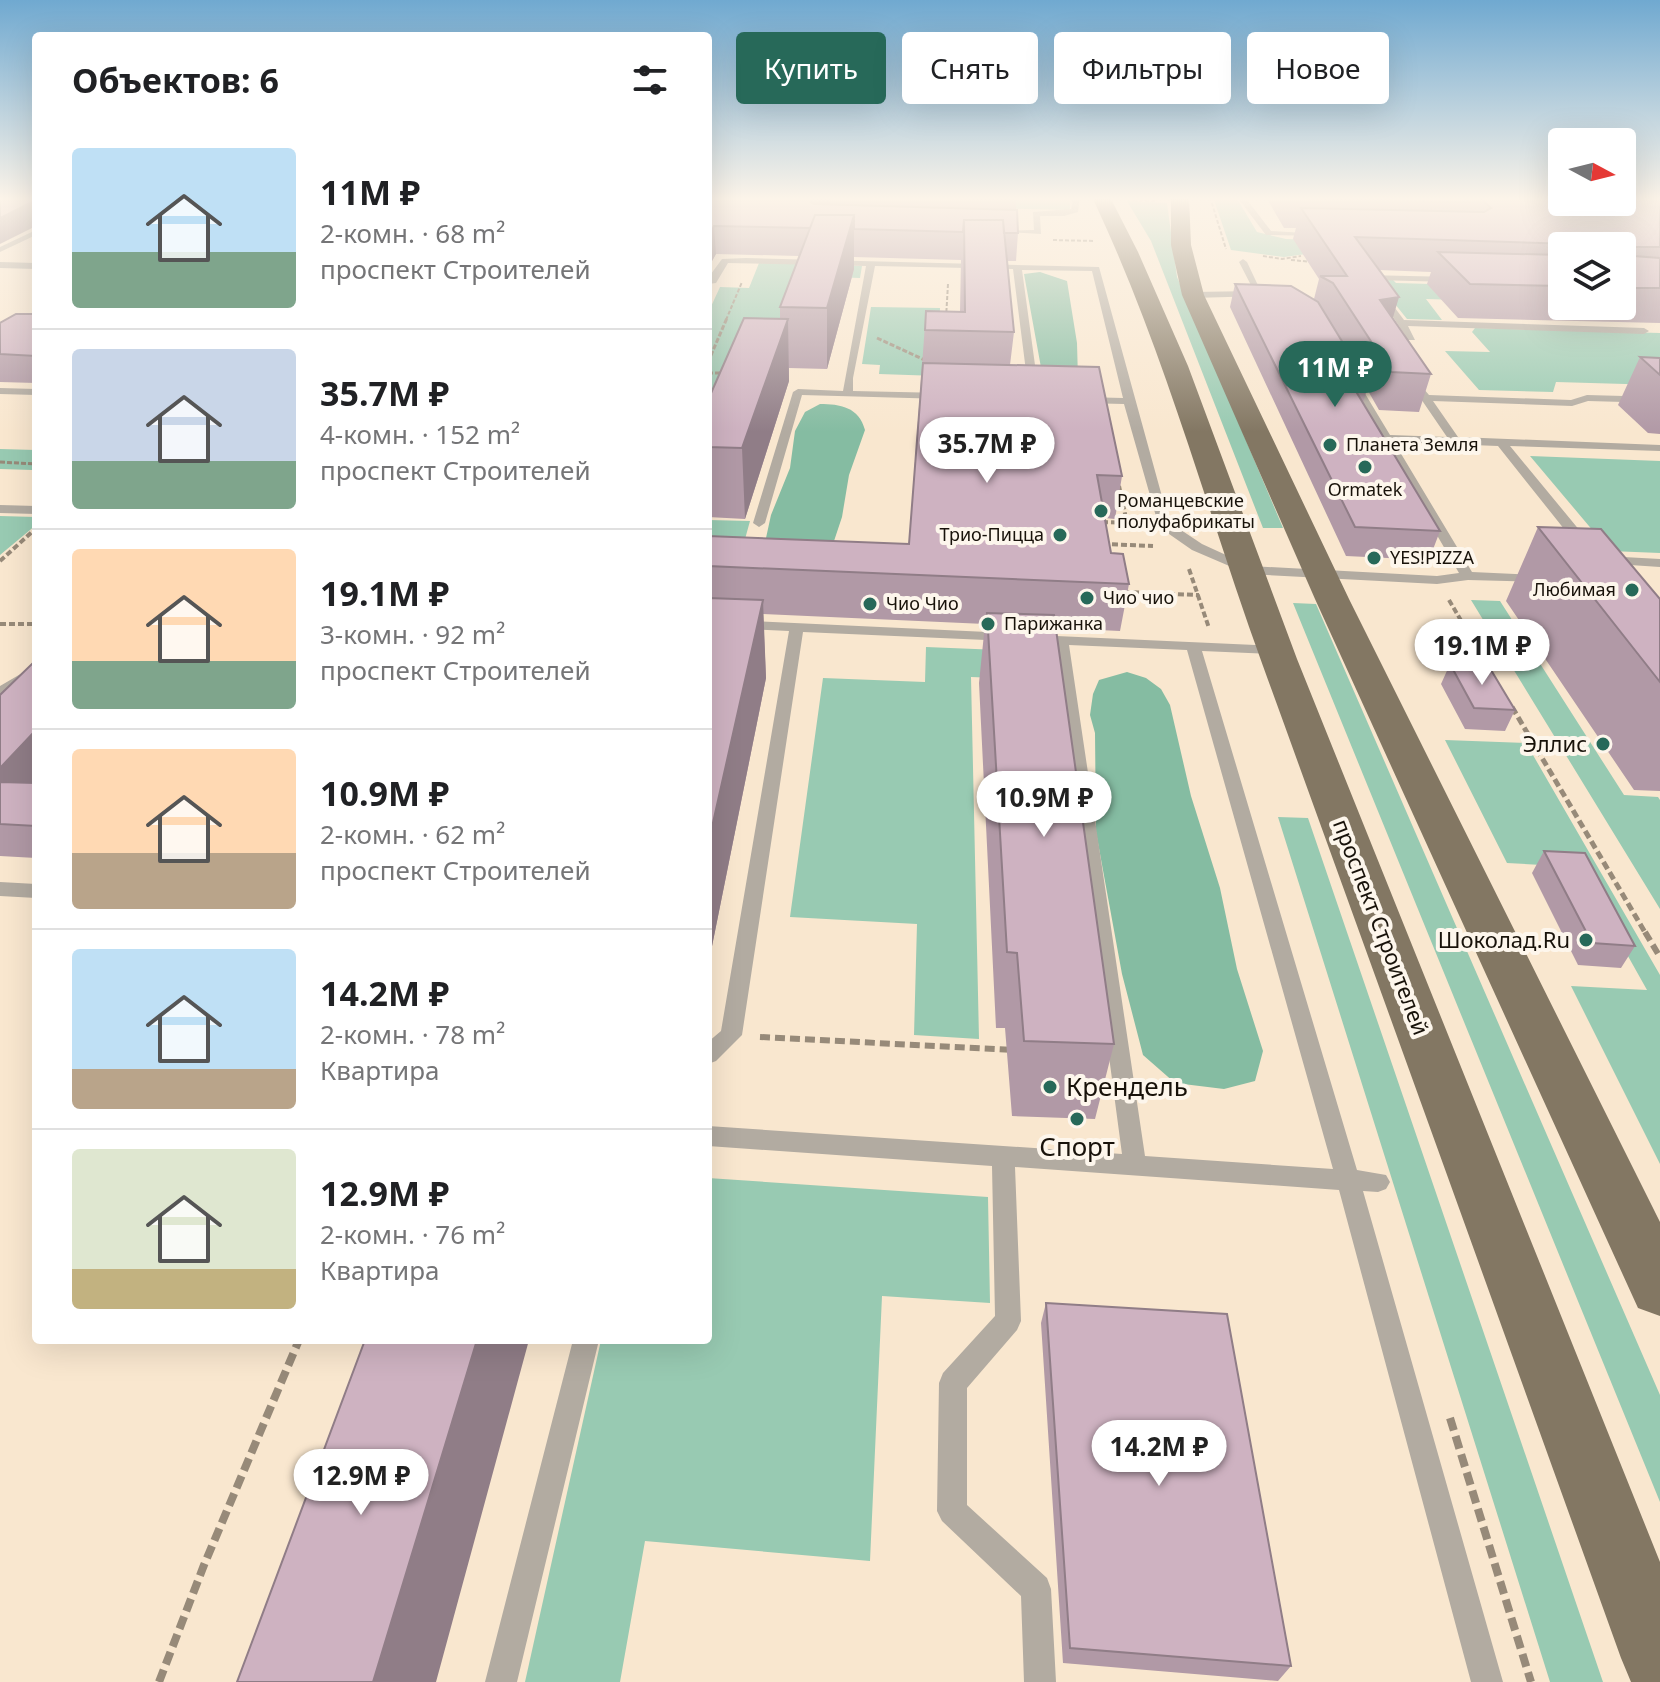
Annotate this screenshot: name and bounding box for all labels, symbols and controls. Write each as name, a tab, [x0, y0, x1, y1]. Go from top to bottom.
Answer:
chip: Купить	[736, 32, 886, 104]
chip: Снять	[902, 32, 1038, 104]
chip: Фильтры	[1054, 32, 1231, 104]
chip: Новое	[1247, 32, 1389, 104]
text: Объектов: 6	[72, 57, 279, 103]
icon: filters	[628, 58, 672, 102]
north arrow	[1548, 128, 1636, 216]
map controls	[1548, 128, 1636, 320]
text: 11M ₽	[320, 169, 420, 215]
icon: home	[136, 180, 232, 276]
text: 2-комн. · 68 m²	[320, 215, 505, 251]
button: layers	[1548, 232, 1636, 320]
text: проспект Строителей	[320, 251, 591, 287]
pin: 11M ₽	[1279, 341, 1391, 409]
text: 11M ₽	[1297, 349, 1373, 385]
text: 35.7M ₽	[320, 370, 449, 416]
icon: home	[136, 381, 232, 477]
text: 4-комн. · 152 m²	[320, 416, 520, 452]
pin: 35.7M ₽	[913, 417, 1061, 485]
text: 35.7M ₽	[938, 425, 1036, 461]
place label: Планета Земля	[1346, 432, 1479, 456]
marker: Планета Земля	[1321, 436, 1339, 454]
text: проспект Строителей	[320, 452, 591, 488]
marker: Ormatek	[1356, 458, 1374, 476]
place label: Ormatek	[1328, 477, 1403, 501]
place label: Романцевские полуфабрикаты	[1117, 488, 1255, 533]
marker: Романцевские полуфабрикаты	[1092, 502, 1110, 520]
place label: Трио-Пицца	[940, 522, 1044, 546]
marker: Трио-Пицца	[1051, 526, 1069, 544]
place label: YES!PIZZA	[1390, 545, 1475, 569]
marker: YES!PIZZA	[1365, 549, 1383, 567]
text: 19.1M ₽	[320, 570, 449, 616]
place label: Любимая	[1533, 577, 1616, 601]
icon: home	[136, 581, 232, 677]
marker: Любимая	[1623, 581, 1641, 599]
place label: Чио чио	[1103, 585, 1174, 609]
marker: Чио чио	[1078, 589, 1096, 607]
place label: Чио Чио	[886, 591, 959, 615]
marker: Чио Чио	[861, 595, 879, 613]
place label: Парижанка	[1004, 611, 1103, 635]
marker: Парижанка	[979, 615, 997, 633]
text: 3-комн. · 92 m²	[320, 616, 505, 652]
pin: 19.1M ₽	[1408, 619, 1556, 687]
text: 19.1M ₽	[1433, 627, 1531, 663]
text: проспект Строителей	[320, 652, 591, 688]
place label: Эллис	[1523, 728, 1587, 758]
marker: Эллис	[1594, 735, 1612, 753]
text: 10.9M ₽	[320, 770, 449, 816]
pin: 10.9M ₽	[970, 771, 1118, 839]
text: 10.9M ₽	[995, 779, 1093, 815]
icon: home	[136, 781, 232, 877]
street label: проспект Строителей	[1327, 814, 1437, 1039]
text: 2-комн. · 62 m²	[320, 816, 505, 852]
text: проспект Строителей	[320, 852, 591, 888]
place label: Шоколад.Ru	[1438, 924, 1570, 954]
marker: Шоколад.Ru	[1577, 931, 1595, 949]
text: 14.2M ₽	[320, 970, 449, 1016]
icon: home	[136, 981, 232, 1077]
text: 2-комн. · 78 m²	[320, 1016, 505, 1052]
text: Квартира	[320, 1052, 439, 1088]
place label: Крендель	[1066, 1068, 1188, 1104]
marker: Крендель	[1041, 1078, 1059, 1096]
marker: Спорт	[1068, 1110, 1086, 1128]
place label: Спорт	[1039, 1128, 1115, 1164]
text: 12.9M ₽	[320, 1170, 449, 1216]
icon: home	[136, 1181, 232, 1277]
text: 2-комн. · 76 m²	[320, 1216, 505, 1252]
text: Квартира	[320, 1252, 439, 1288]
pin: 14.2M ₽	[1085, 1420, 1233, 1488]
text: 14.2M ₽	[1110, 1428, 1208, 1464]
pin: 12.9M ₽	[287, 1449, 435, 1517]
text: 12.9M ₽	[312, 1457, 410, 1493]

